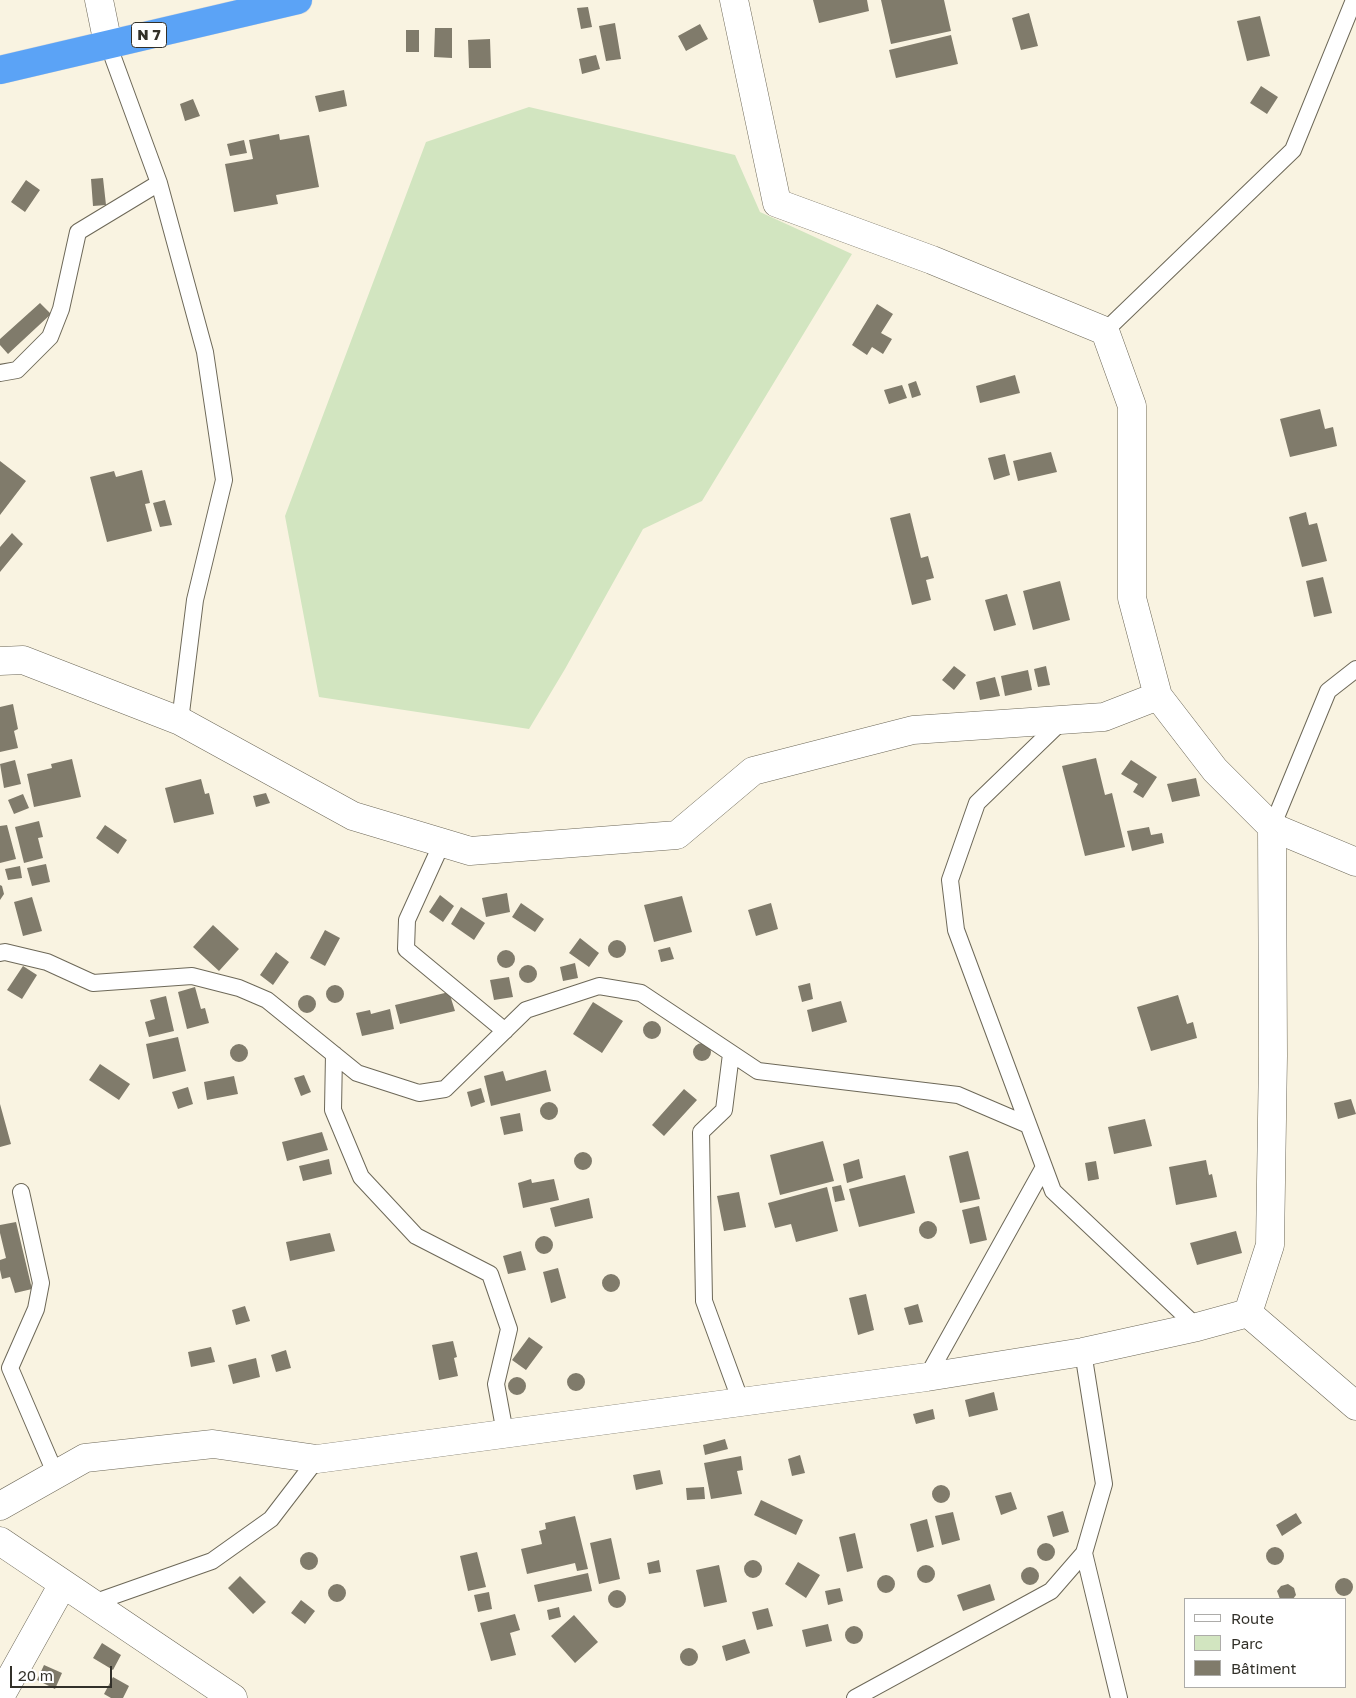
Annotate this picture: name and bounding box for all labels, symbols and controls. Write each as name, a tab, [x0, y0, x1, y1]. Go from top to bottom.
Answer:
road number: N 7	[132, 22, 166, 48]
legend	[1184, 1598, 1346, 1688]
text: Route	[1231, 1609, 1274, 1627]
text: Parc	[1231, 1634, 1263, 1652]
scale bar	[12, 1656, 115, 1688]
text: Bâtiment	[1231, 1659, 1296, 1677]
text: 20 m	[18, 1666, 53, 1684]

